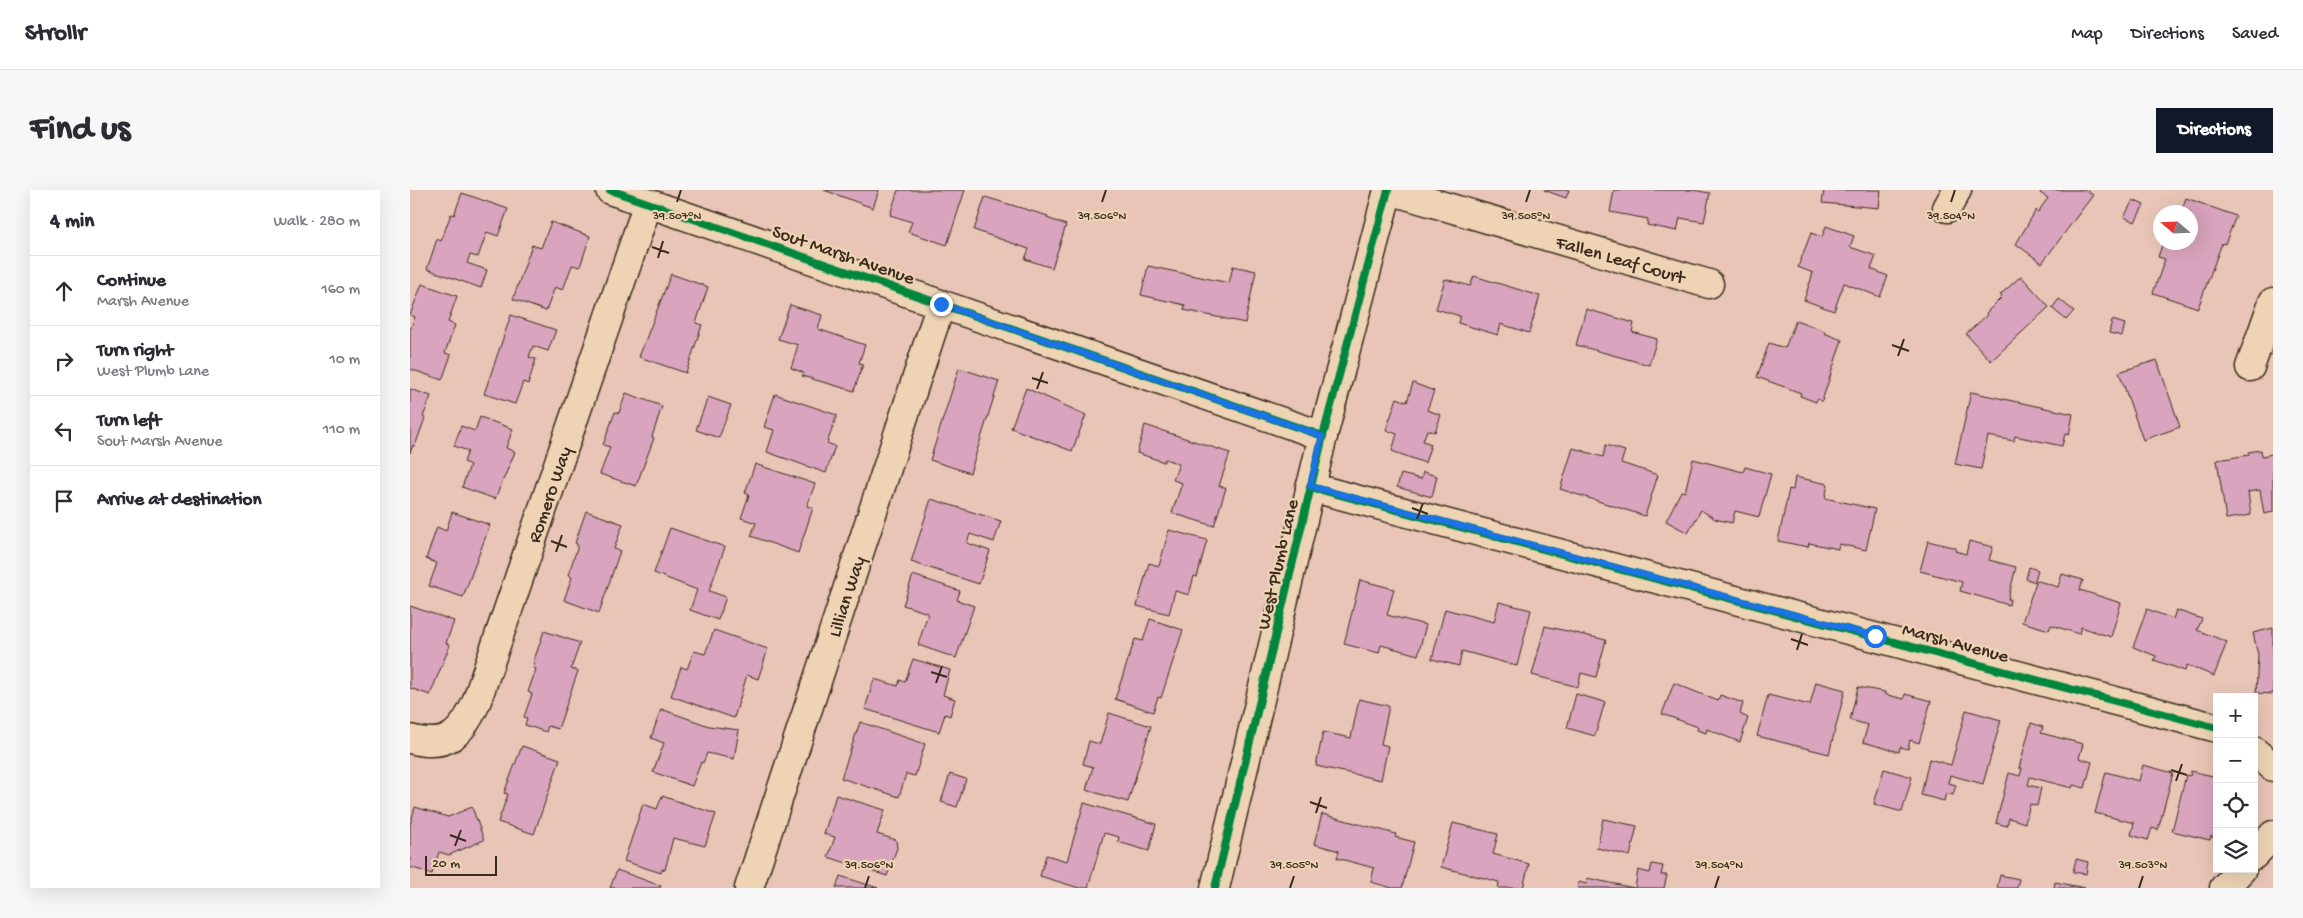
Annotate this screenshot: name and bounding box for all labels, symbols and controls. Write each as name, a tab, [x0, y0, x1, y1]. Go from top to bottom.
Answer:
text: Strollr	[25, 20, 86, 49]
text: Map	[2071, 24, 2103, 45]
text: Directions	[2131, 24, 2204, 45]
text: Saved	[2232, 24, 2278, 45]
button: Directions	[2156, 108, 2273, 153]
text: Find us	[30, 110, 130, 151]
north arrow	[2153, 205, 2198, 250]
text: 4 min	[50, 210, 94, 235]
text: 39.507°N	[652, 210, 701, 224]
text: 39.506°N	[1077, 210, 1126, 224]
text: 39.505°N	[1501, 210, 1551, 224]
text: 39.504°N	[1926, 210, 1975, 224]
text: Walk · 280 m	[273, 213, 360, 232]
street label: Sout Marsh Avenue	[769, 221, 917, 292]
street label: Fallen Leaf Court	[1552, 232, 1689, 291]
text: Continue	[97, 270, 166, 293]
icon: ahead	[50, 277, 78, 305]
text: 160 m	[321, 281, 360, 300]
text: Marsh Avenue	[97, 293, 189, 312]
route end	[930, 293, 953, 316]
text: Turn right	[97, 340, 173, 363]
icon: right	[50, 347, 78, 375]
text: 10 m	[329, 351, 360, 370]
text: West Plumb Lane	[97, 363, 209, 382]
text: Turn left	[97, 410, 161, 433]
icon: left	[50, 417, 78, 445]
text: 110 m	[323, 421, 360, 440]
text: Sout Marsh Avenue	[97, 433, 223, 452]
street label: Romero Way	[524, 443, 579, 546]
icon: arrive	[50, 487, 78, 515]
text: Arrive at destination	[97, 489, 261, 512]
street label: West Plumb Lane	[1253, 497, 1306, 632]
street label: Lillian Way	[824, 553, 872, 640]
street label: Marsh Avenue	[1899, 619, 2011, 670]
route start	[1864, 625, 1887, 648]
map controls	[2213, 693, 2258, 873]
button: +	[2213, 693, 2258, 738]
button: −	[2213, 738, 2258, 783]
button: locate	[2213, 783, 2258, 828]
button: layers	[2213, 828, 2258, 873]
scale bar	[425, 853, 498, 876]
text: 20 m	[432, 856, 460, 873]
text: 39.506°N	[844, 859, 893, 873]
text: 39.505°N	[1269, 859, 1319, 873]
text: 39.504°N	[1694, 859, 1743, 873]
text: 39.503°N	[2118, 859, 2167, 873]

